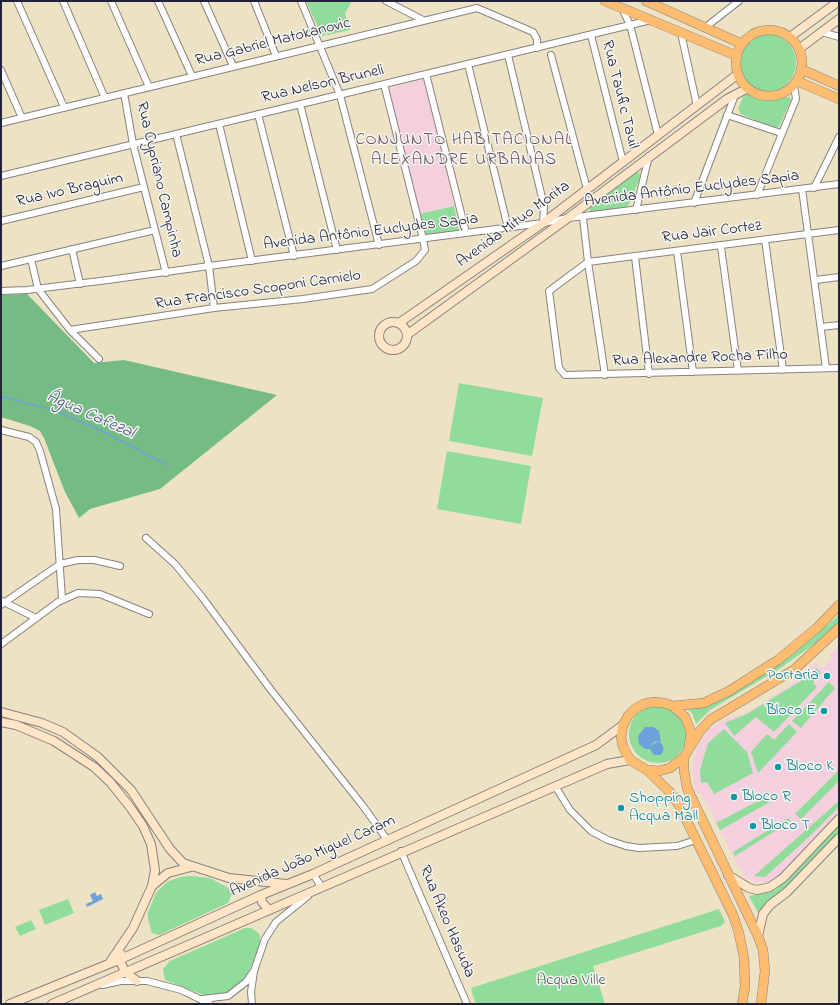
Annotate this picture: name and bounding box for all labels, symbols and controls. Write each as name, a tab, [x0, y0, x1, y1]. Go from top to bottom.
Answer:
street label: Rua Gabriel Matokanovic	[194, 14, 352, 72]
street label: Rua Taufic Tauil	[596, 39, 642, 151]
street label: Rua Nelson Bruneli	[260, 62, 386, 108]
street label: Rua Cypriano Campinha	[131, 100, 185, 260]
district label: CONJUNTO HABITACIONAL ALEXANDRE URBANAS	[356, 131, 572, 171]
street label: Avenida Antônio Euclydes Sapia	[584, 167, 800, 213]
street label: Rua Ivo Braguim	[15, 169, 125, 213]
street label: Avenida Mituo Morita	[454, 177, 574, 273]
street label: Avenida Antônio Euclydes Sapia	[263, 210, 479, 256]
street label: Rua Jair Cortez	[661, 217, 763, 249]
street label: Rua Francisco Scoponi Carnielo	[154, 267, 362, 315]
street label: Rua Alexandre Rocha Filho	[612, 346, 788, 372]
water label: Água Cafezal	[43, 387, 137, 445]
place label: Portaria	[767, 666, 819, 686]
marker: Portaria	[822, 671, 832, 681]
place label: Bloco E	[766, 701, 816, 721]
marker: Bloco E	[819, 706, 829, 716]
place label: Bloco K	[786, 757, 834, 777]
marker: Bloco K	[773, 762, 783, 772]
place label: Bloco R	[742, 787, 791, 807]
place label: Shopping Acqua Mall	[629, 789, 698, 827]
marker: Bloco R	[729, 792, 739, 802]
marker: Shopping Acqua Mall	[616, 803, 626, 813]
street label: Avenida João Miguel Caram	[227, 812, 399, 902]
place label: Bloco T	[761, 816, 810, 836]
marker: Bloco T	[748, 821, 758, 831]
street label: Rua Akeo Hasuda	[414, 863, 478, 981]
park label: Acqua Ville	[536, 971, 606, 991]

